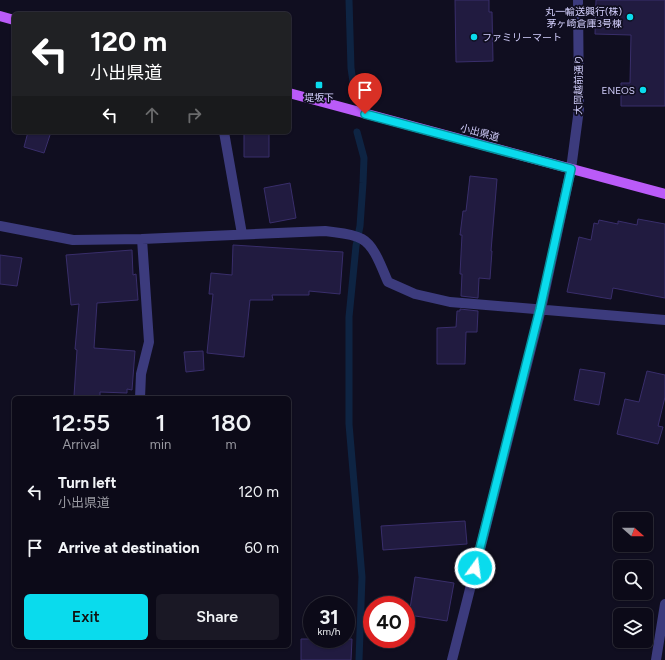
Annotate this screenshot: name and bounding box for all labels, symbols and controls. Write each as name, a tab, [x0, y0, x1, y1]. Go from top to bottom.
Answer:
place label: 丸一輸送興行(株) 茅ヶ崎倉庫3号棟	[545, 5, 622, 30]
marker: 丸一輸送興行(株) 茅ヶ崎倉庫3号棟	[625, 12, 635, 22]
text: 120 m	[90, 24, 167, 58]
icon: left	[24, 28, 76, 80]
place label: ファミリーマート	[482, 31, 562, 44]
marker: ファミリーマート	[469, 32, 479, 42]
street label: 大岡越前通り	[571, 55, 586, 115]
text: 小出県道	[90, 62, 162, 84]
pin	[348, 73, 382, 114]
icon: arrive	[354, 79, 376, 101]
marker: 堤坂下	[314, 80, 324, 90]
place label: ENEOS	[602, 84, 635, 97]
marker: ENEOS	[638, 85, 648, 95]
place label: 堤坂下	[304, 91, 334, 104]
icon: left	[99, 104, 121, 126]
icon: ahead	[141, 104, 163, 126]
icon: right	[183, 104, 205, 126]
street label: 小出県道	[459, 121, 501, 144]
text: 12:55	[52, 408, 110, 437]
text: 1	[155, 408, 166, 437]
text: 180	[211, 408, 251, 437]
text: Arrival	[63, 437, 99, 452]
text: min	[150, 437, 171, 452]
text: m	[226, 437, 237, 452]
text: Turn left	[58, 474, 116, 492]
icon: left	[24, 481, 46, 503]
text: 120 m	[238, 483, 279, 501]
text: 小出県道	[58, 495, 110, 510]
north arrow	[613, 512, 653, 552]
map controls	[613, 512, 653, 648]
icon: arrive	[24, 537, 46, 559]
text: Arrive at destination	[58, 539, 199, 557]
text: 60 m	[244, 539, 279, 557]
position arrow	[454, 547, 496, 589]
button: search	[613, 560, 653, 600]
button: Exit	[24, 594, 148, 640]
button: Share	[156, 594, 279, 640]
speed limit sign: 40	[363, 596, 415, 648]
text: 31	[319, 605, 339, 629]
button: layers	[613, 608, 653, 648]
text: km/h	[318, 625, 340, 638]

